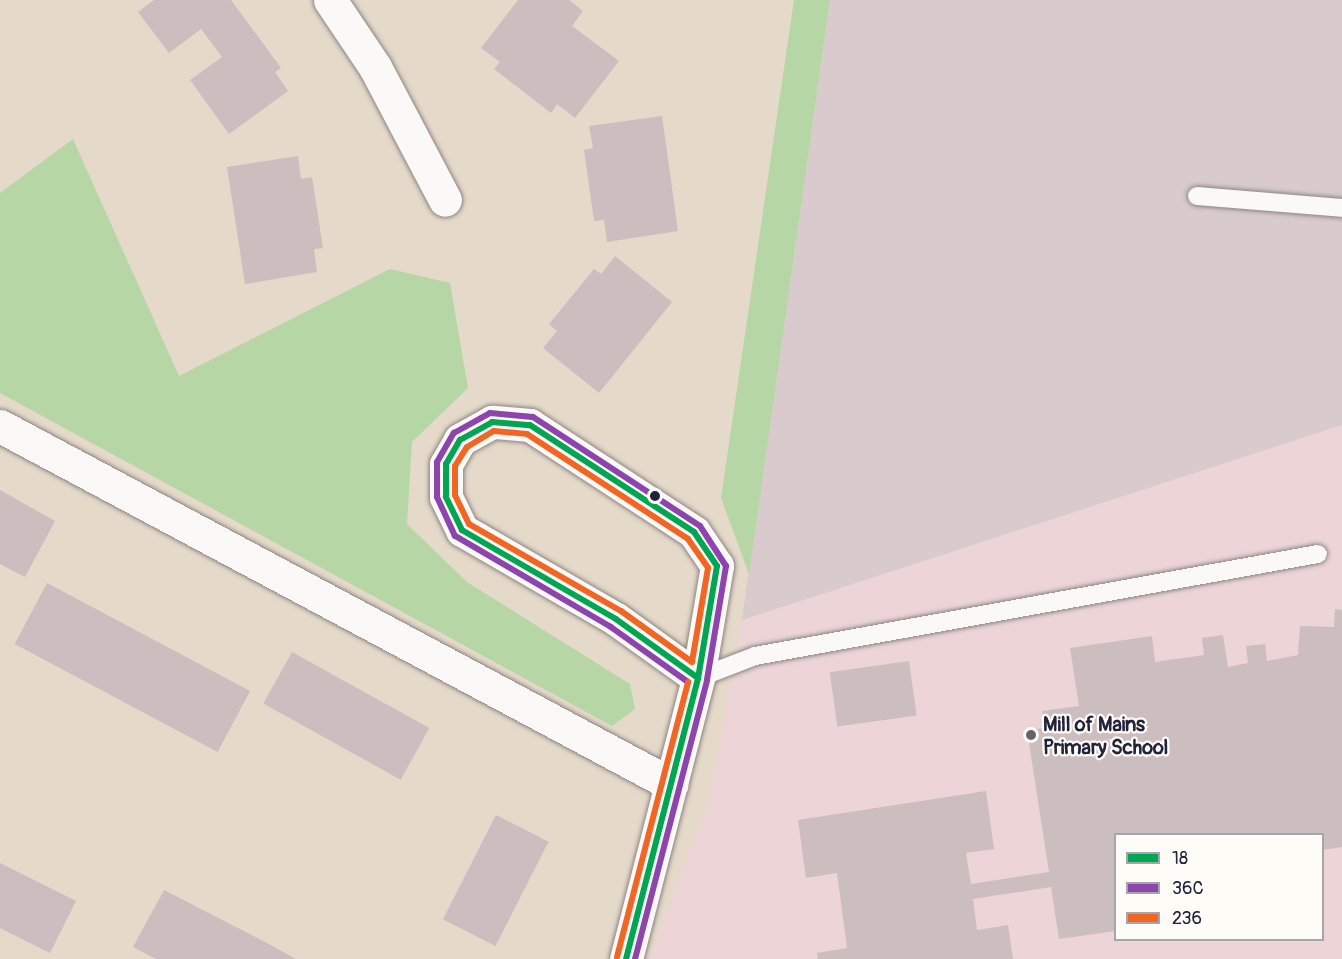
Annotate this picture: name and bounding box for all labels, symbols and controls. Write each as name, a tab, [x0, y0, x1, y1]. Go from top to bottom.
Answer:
unlabelled marker	[649, 490, 661, 502]
place label: Mill of Mains Primary School	[1043, 712, 1168, 759]
marker: Mill of Mains Primary School	[1024, 728, 1038, 742]
legend	[1114, 833, 1324, 941]
text: 18	[1172, 847, 1188, 870]
text: 36C	[1172, 877, 1204, 900]
text: 236	[1172, 907, 1202, 930]

